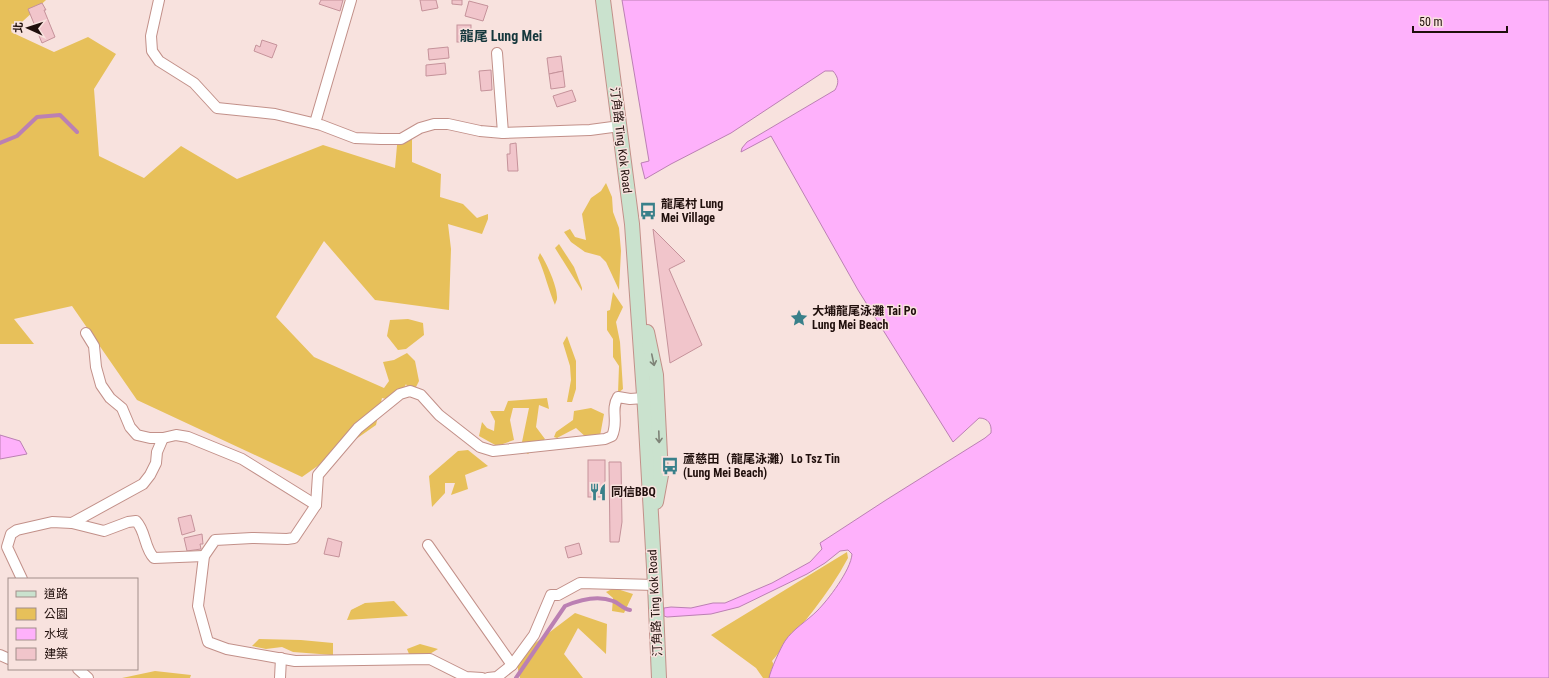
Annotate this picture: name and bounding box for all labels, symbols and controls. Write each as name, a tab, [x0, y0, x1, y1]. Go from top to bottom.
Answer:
north arrow	[8, 8, 48, 48]
scale bar	[1413, 8, 1507, 34]
text: 50 m	[1419, 15, 1443, 29]
text: 北	[12, 22, 25, 33]
district label: 龍尾 Lung Mei	[460, 28, 542, 44]
street label: 汀角路 Ting Kok Road	[608, 86, 634, 194]
place label: 龍尾村 Lung Mei Village	[661, 197, 723, 225]
bus stop icon: 龍尾村 Lung Mei Village	[638, 201, 658, 221]
place label: 大埔龍尾泳灘 Tai Po Lung Mei Beach	[812, 304, 916, 332]
place icon: 大埔龍尾泳灘 Tai Po Lung Mei Beach	[789, 308, 809, 328]
one-way arrow	[649, 353, 657, 366]
one-way arrow	[655, 430, 663, 443]
place label: 蘆慈田（龍尾泳灘）Lo Tsz Tin (Lung Mei Beach)	[683, 452, 840, 480]
bus stop icon: 蘆慈田（龍尾泳灘）Lo Tsz Tin (Lung Mei Beach)	[660, 456, 680, 476]
restaurant icon: 同信BBQ	[588, 482, 608, 502]
place label: 同信BBQ	[611, 485, 656, 499]
street label: 汀角路 Ting Kok Road	[645, 549, 665, 657]
legend	[8, 578, 138, 670]
text: 道路	[44, 587, 68, 601]
text: 公園	[44, 607, 68, 621]
text: 水域	[44, 627, 68, 641]
text: 建築	[44, 647, 68, 661]

